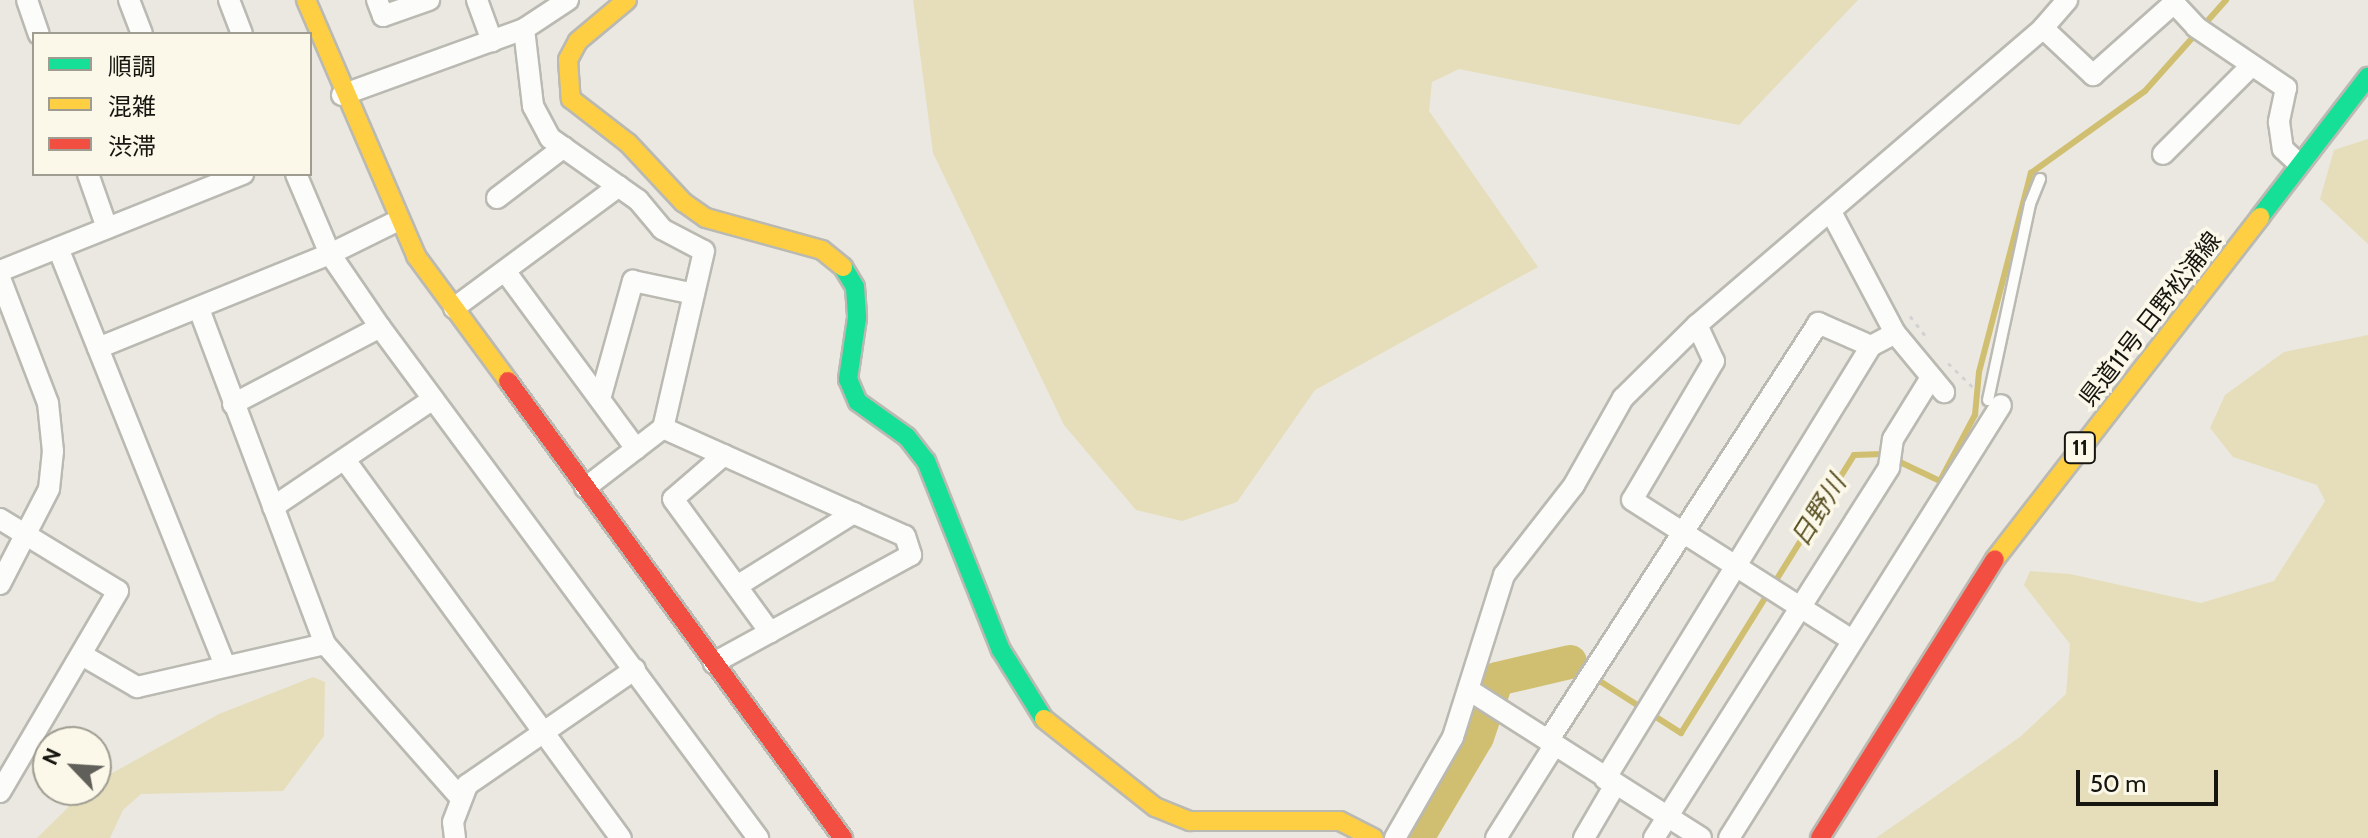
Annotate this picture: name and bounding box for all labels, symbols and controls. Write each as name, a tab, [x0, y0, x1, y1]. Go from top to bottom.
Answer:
legend	[32, 32, 312, 176]
text: 順調	[108, 52, 156, 81]
text: 混雑	[108, 92, 156, 121]
text: 渋滞	[108, 132, 156, 161]
street label: 県道11号 日野松浦線	[2073, 226, 2227, 412]
road number: 11	[2062, 430, 2098, 466]
water label: 日野川	[1785, 470, 1853, 552]
north arrow	[32, 726, 112, 806]
text: N	[36, 744, 67, 769]
scale bar	[2080, 754, 2222, 804]
text: 50 m	[2090, 769, 2146, 798]

